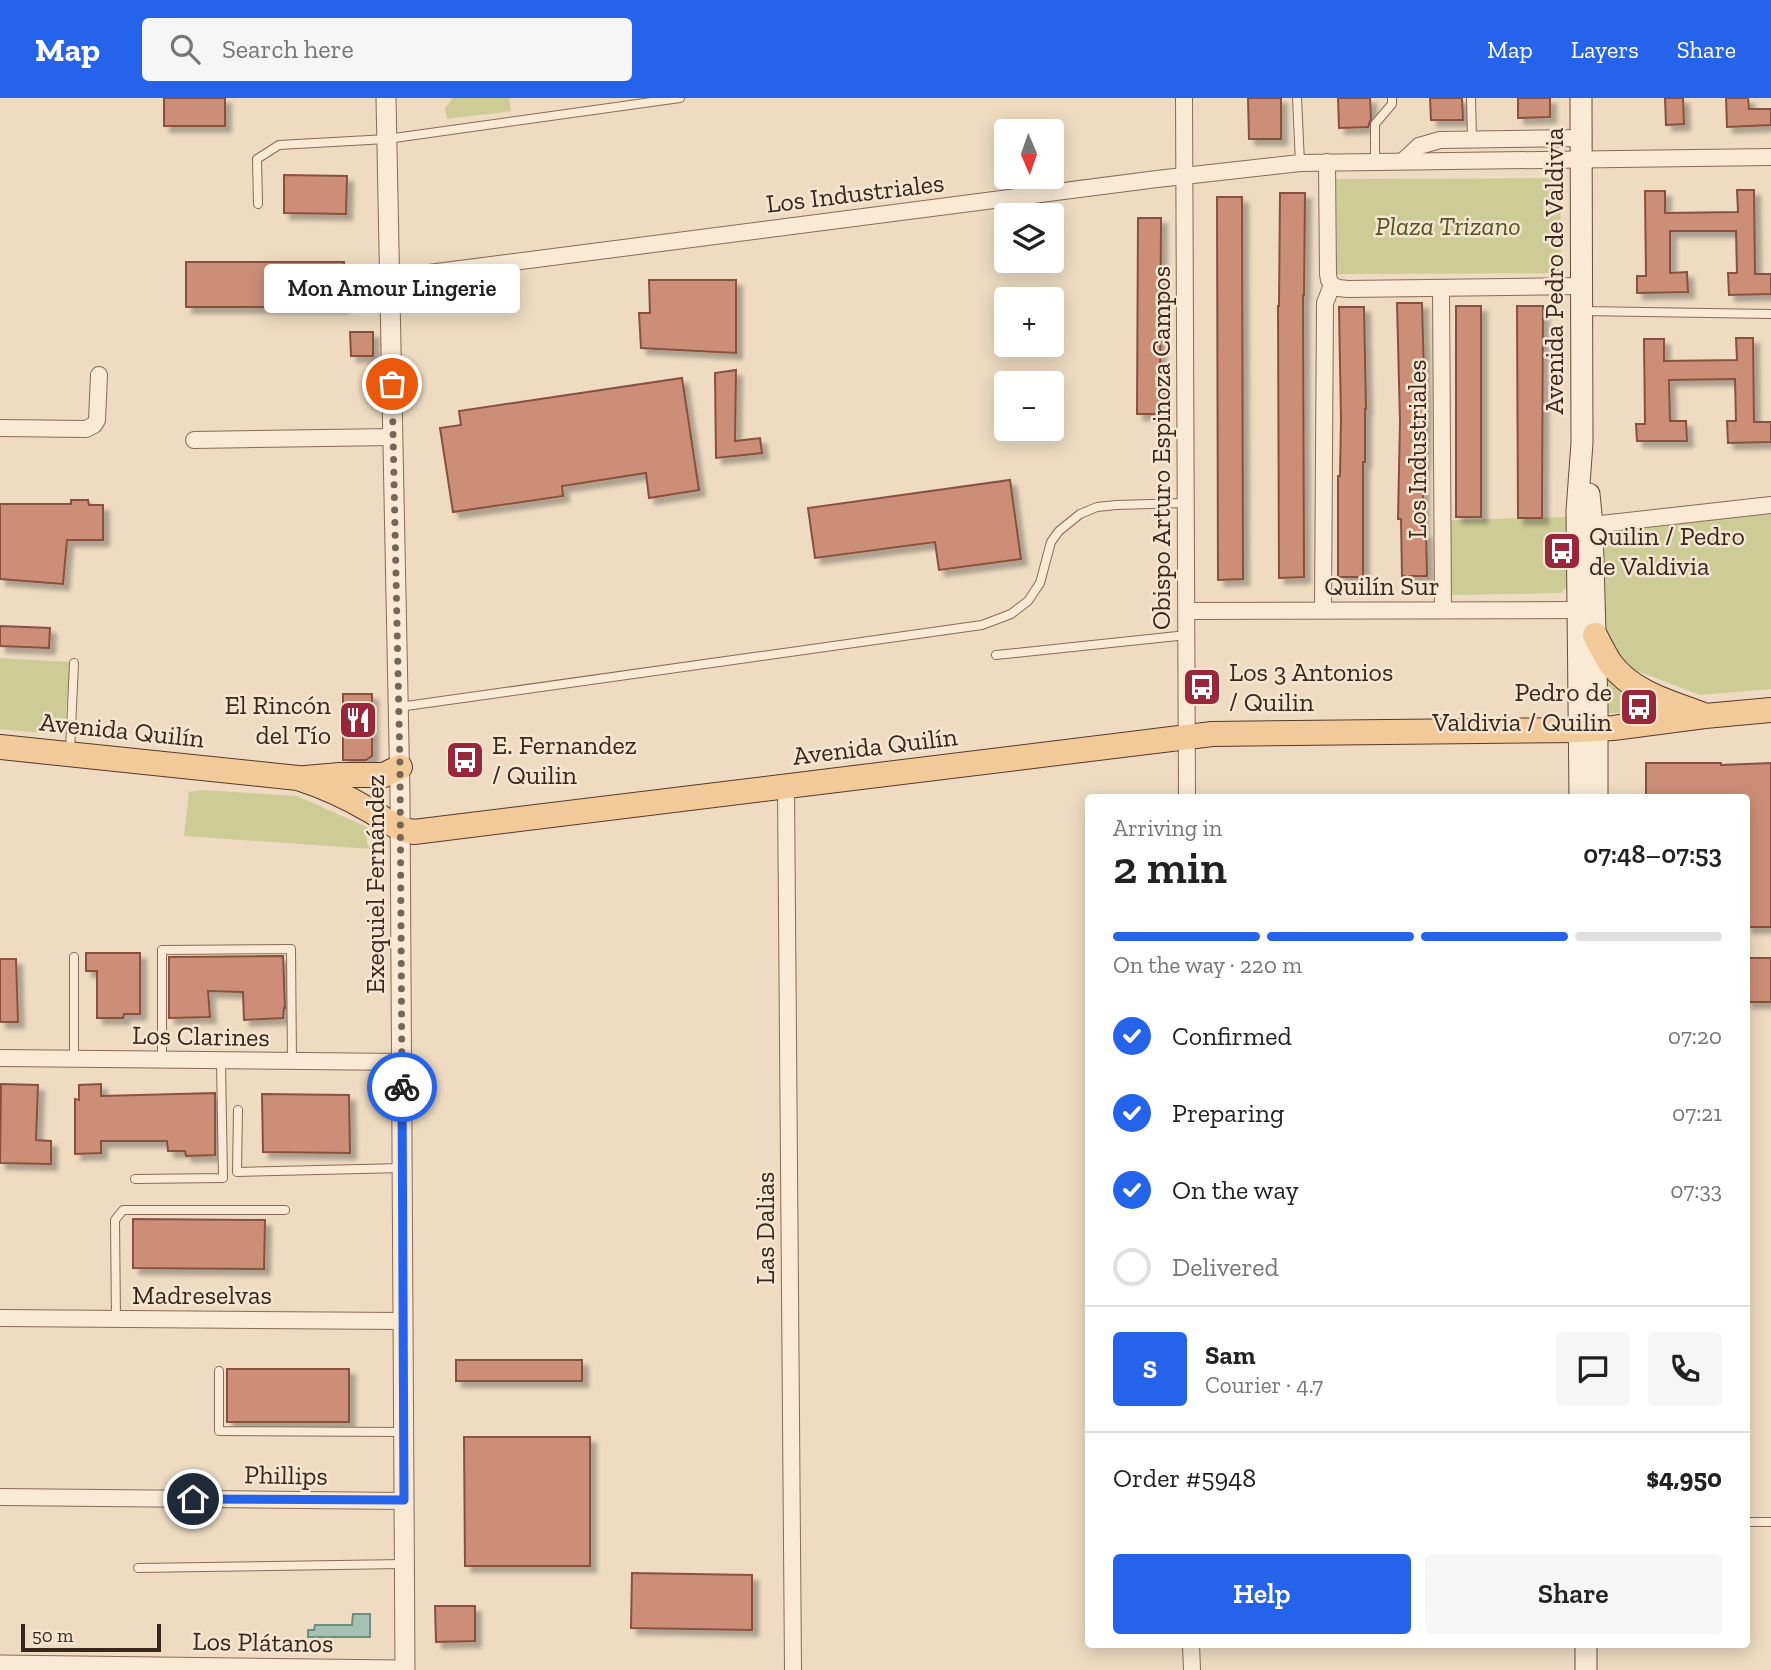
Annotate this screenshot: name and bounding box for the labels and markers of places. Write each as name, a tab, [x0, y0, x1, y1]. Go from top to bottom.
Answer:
callout: Mon Amour Lingerie	[264, 265, 520, 314]
pin	[362, 354, 422, 414]
place label: Quilin / Pedro de Valdivia	[1589, 520, 1745, 582]
bus stop icon: Quilin / Pedro de Valdivia	[1541, 530, 1583, 572]
place label: Los 3 Antonios / Quilin	[1229, 656, 1393, 718]
bus stop icon: Los 3 Antonios / Quilin	[1181, 666, 1223, 708]
place label: Pedro de Valdivia / Quilin	[1431, 676, 1612, 738]
bus stop icon: Pedro de Valdivia / Quilin	[1618, 686, 1660, 728]
place label: El Rincón del Tío	[224, 689, 331, 751]
restaurant icon: El Rincón del Tío	[337, 699, 379, 741]
place label: E. Fernandez / Quilin	[492, 729, 637, 791]
bus stop icon: E. Fernandez / Quilin	[444, 739, 486, 781]
pin	[163, 1469, 223, 1529]

